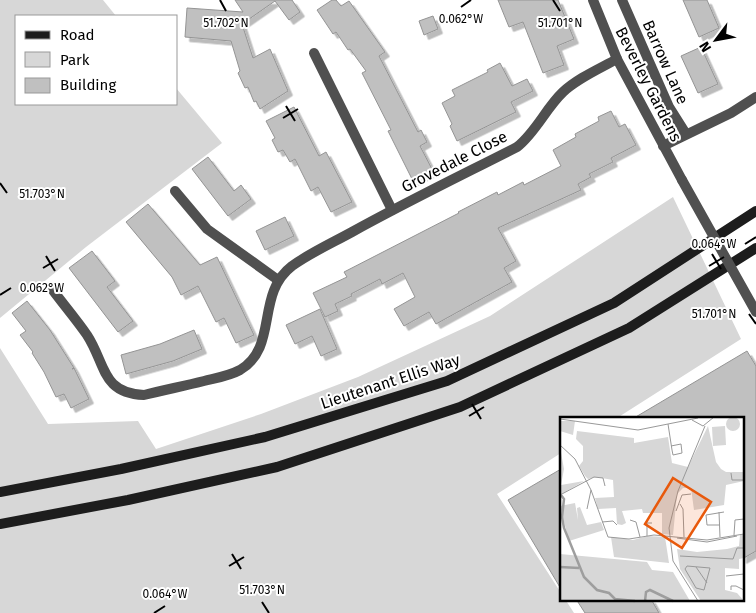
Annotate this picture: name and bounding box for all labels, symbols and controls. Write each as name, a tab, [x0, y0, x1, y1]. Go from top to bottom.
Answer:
text: 0.062°W	[439, 12, 483, 26]
legend	[15, 15, 178, 105]
north arrow	[691, 15, 741, 65]
text: 51.702°N	[203, 16, 249, 30]
text: 51.701°N	[538, 16, 582, 30]
street label: Barrow Lane	[639, 17, 693, 107]
street label: Beverley Gardens	[611, 24, 686, 145]
text: Road	[60, 26, 95, 44]
text: N	[696, 38, 715, 55]
text: Park	[60, 51, 90, 69]
text: Building	[60, 76, 116, 94]
street label: Grovedale Close	[398, 127, 510, 196]
text: 51.703°N	[19, 187, 65, 201]
text: 0.064°W	[691, 237, 737, 251]
text: 0.062°W	[20, 281, 64, 295]
text: 51.701°N	[692, 307, 736, 321]
street label: Lieutenant Ellis Way	[318, 350, 462, 413]
inset map	[560, 417, 744, 600]
text: 51.703°N	[239, 583, 285, 597]
text: 0.064°W	[142, 587, 188, 601]

